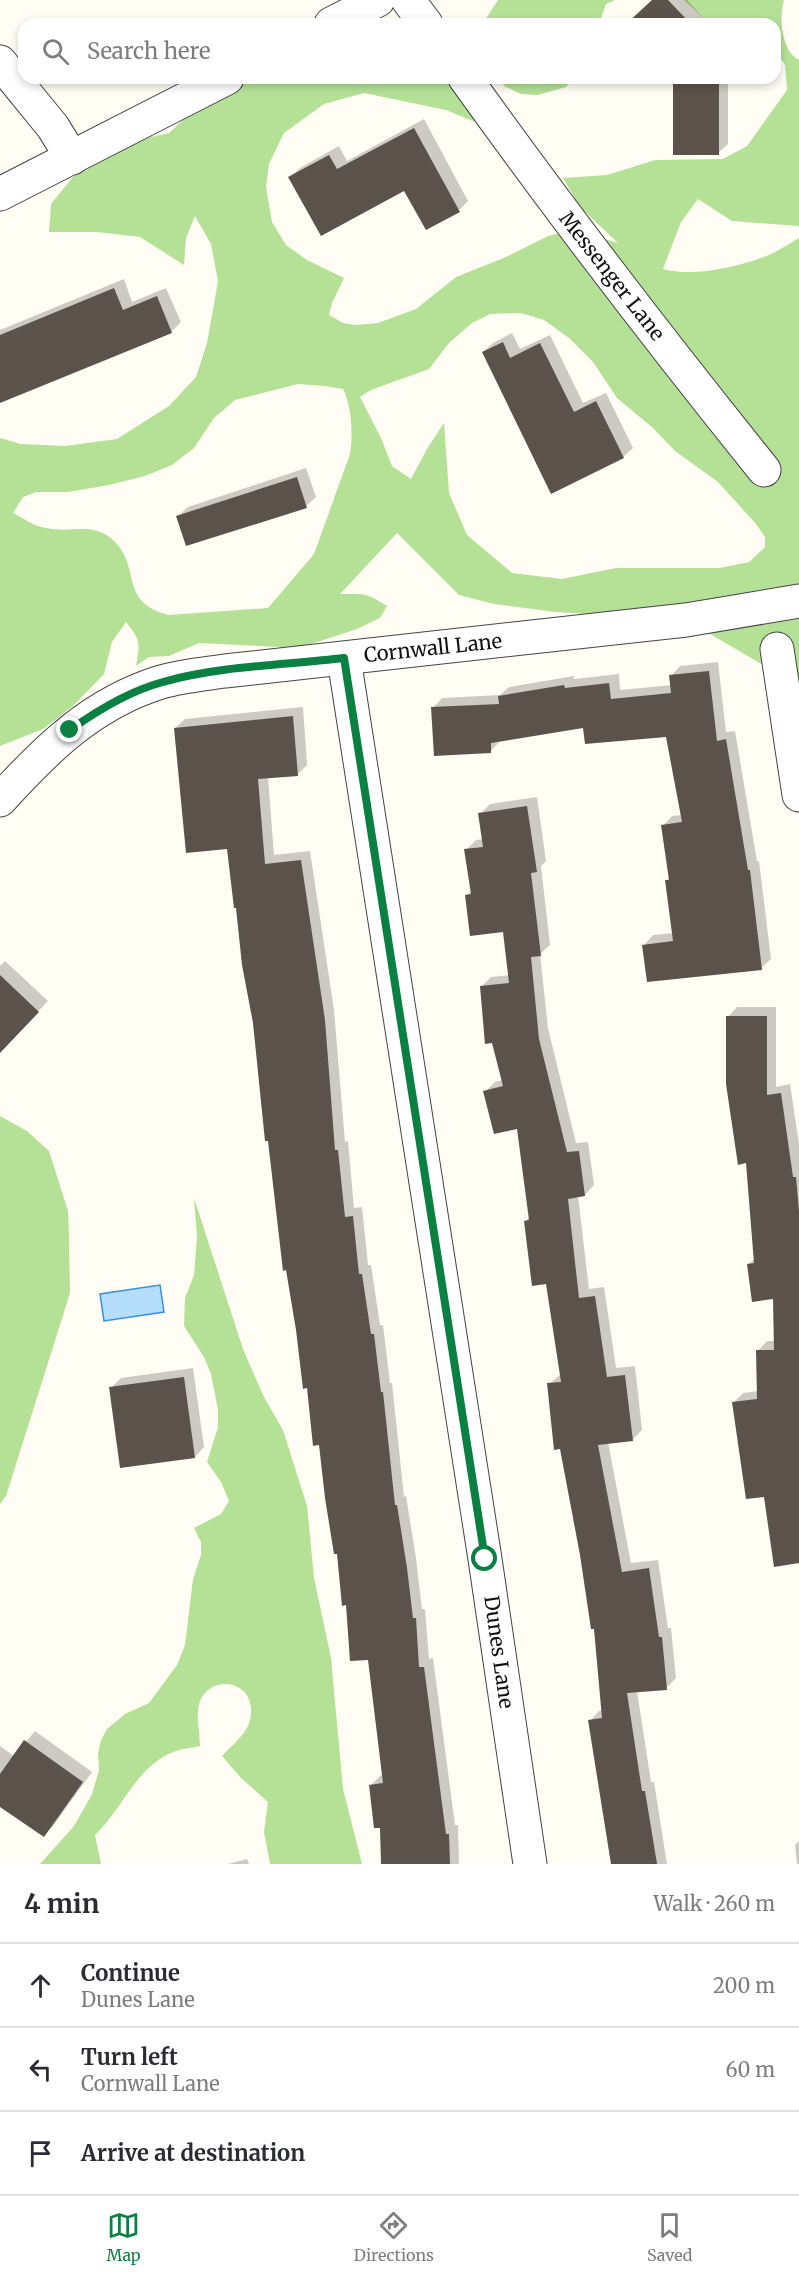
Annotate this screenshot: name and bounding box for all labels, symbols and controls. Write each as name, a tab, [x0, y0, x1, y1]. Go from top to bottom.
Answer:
search box	[18, 18, 781, 84]
icon: search	[39, 35, 72, 68]
text: Search here	[87, 37, 210, 65]
street label: Messenger Lane	[554, 206, 671, 345]
street label: Cornwall Lane	[363, 628, 503, 667]
route end	[56, 716, 82, 742]
route start	[471, 1545, 497, 1571]
street label: Dunes Lane	[479, 1594, 520, 1710]
text: 4 min	[24, 1887, 99, 1920]
text: Walk · 260 m	[653, 1891, 775, 1916]
text: Continue	[81, 1959, 180, 1987]
icon: ahead	[24, 1969, 57, 2002]
text: 200 m	[713, 1973, 775, 1998]
text: Dunes Lane	[81, 1987, 195, 2012]
text: Turn left	[81, 2043, 178, 2071]
icon: left	[24, 2053, 57, 2086]
text: 60 m	[725, 2057, 775, 2082]
text: Cornwall Lane	[81, 2071, 220, 2096]
icon: arrive	[24, 2137, 57, 2170]
text: Arrive at destination	[81, 2139, 305, 2167]
tab: Map	[107, 2209, 141, 2265]
tab: Directions	[354, 2209, 434, 2265]
tab: Saved	[647, 2209, 692, 2265]

